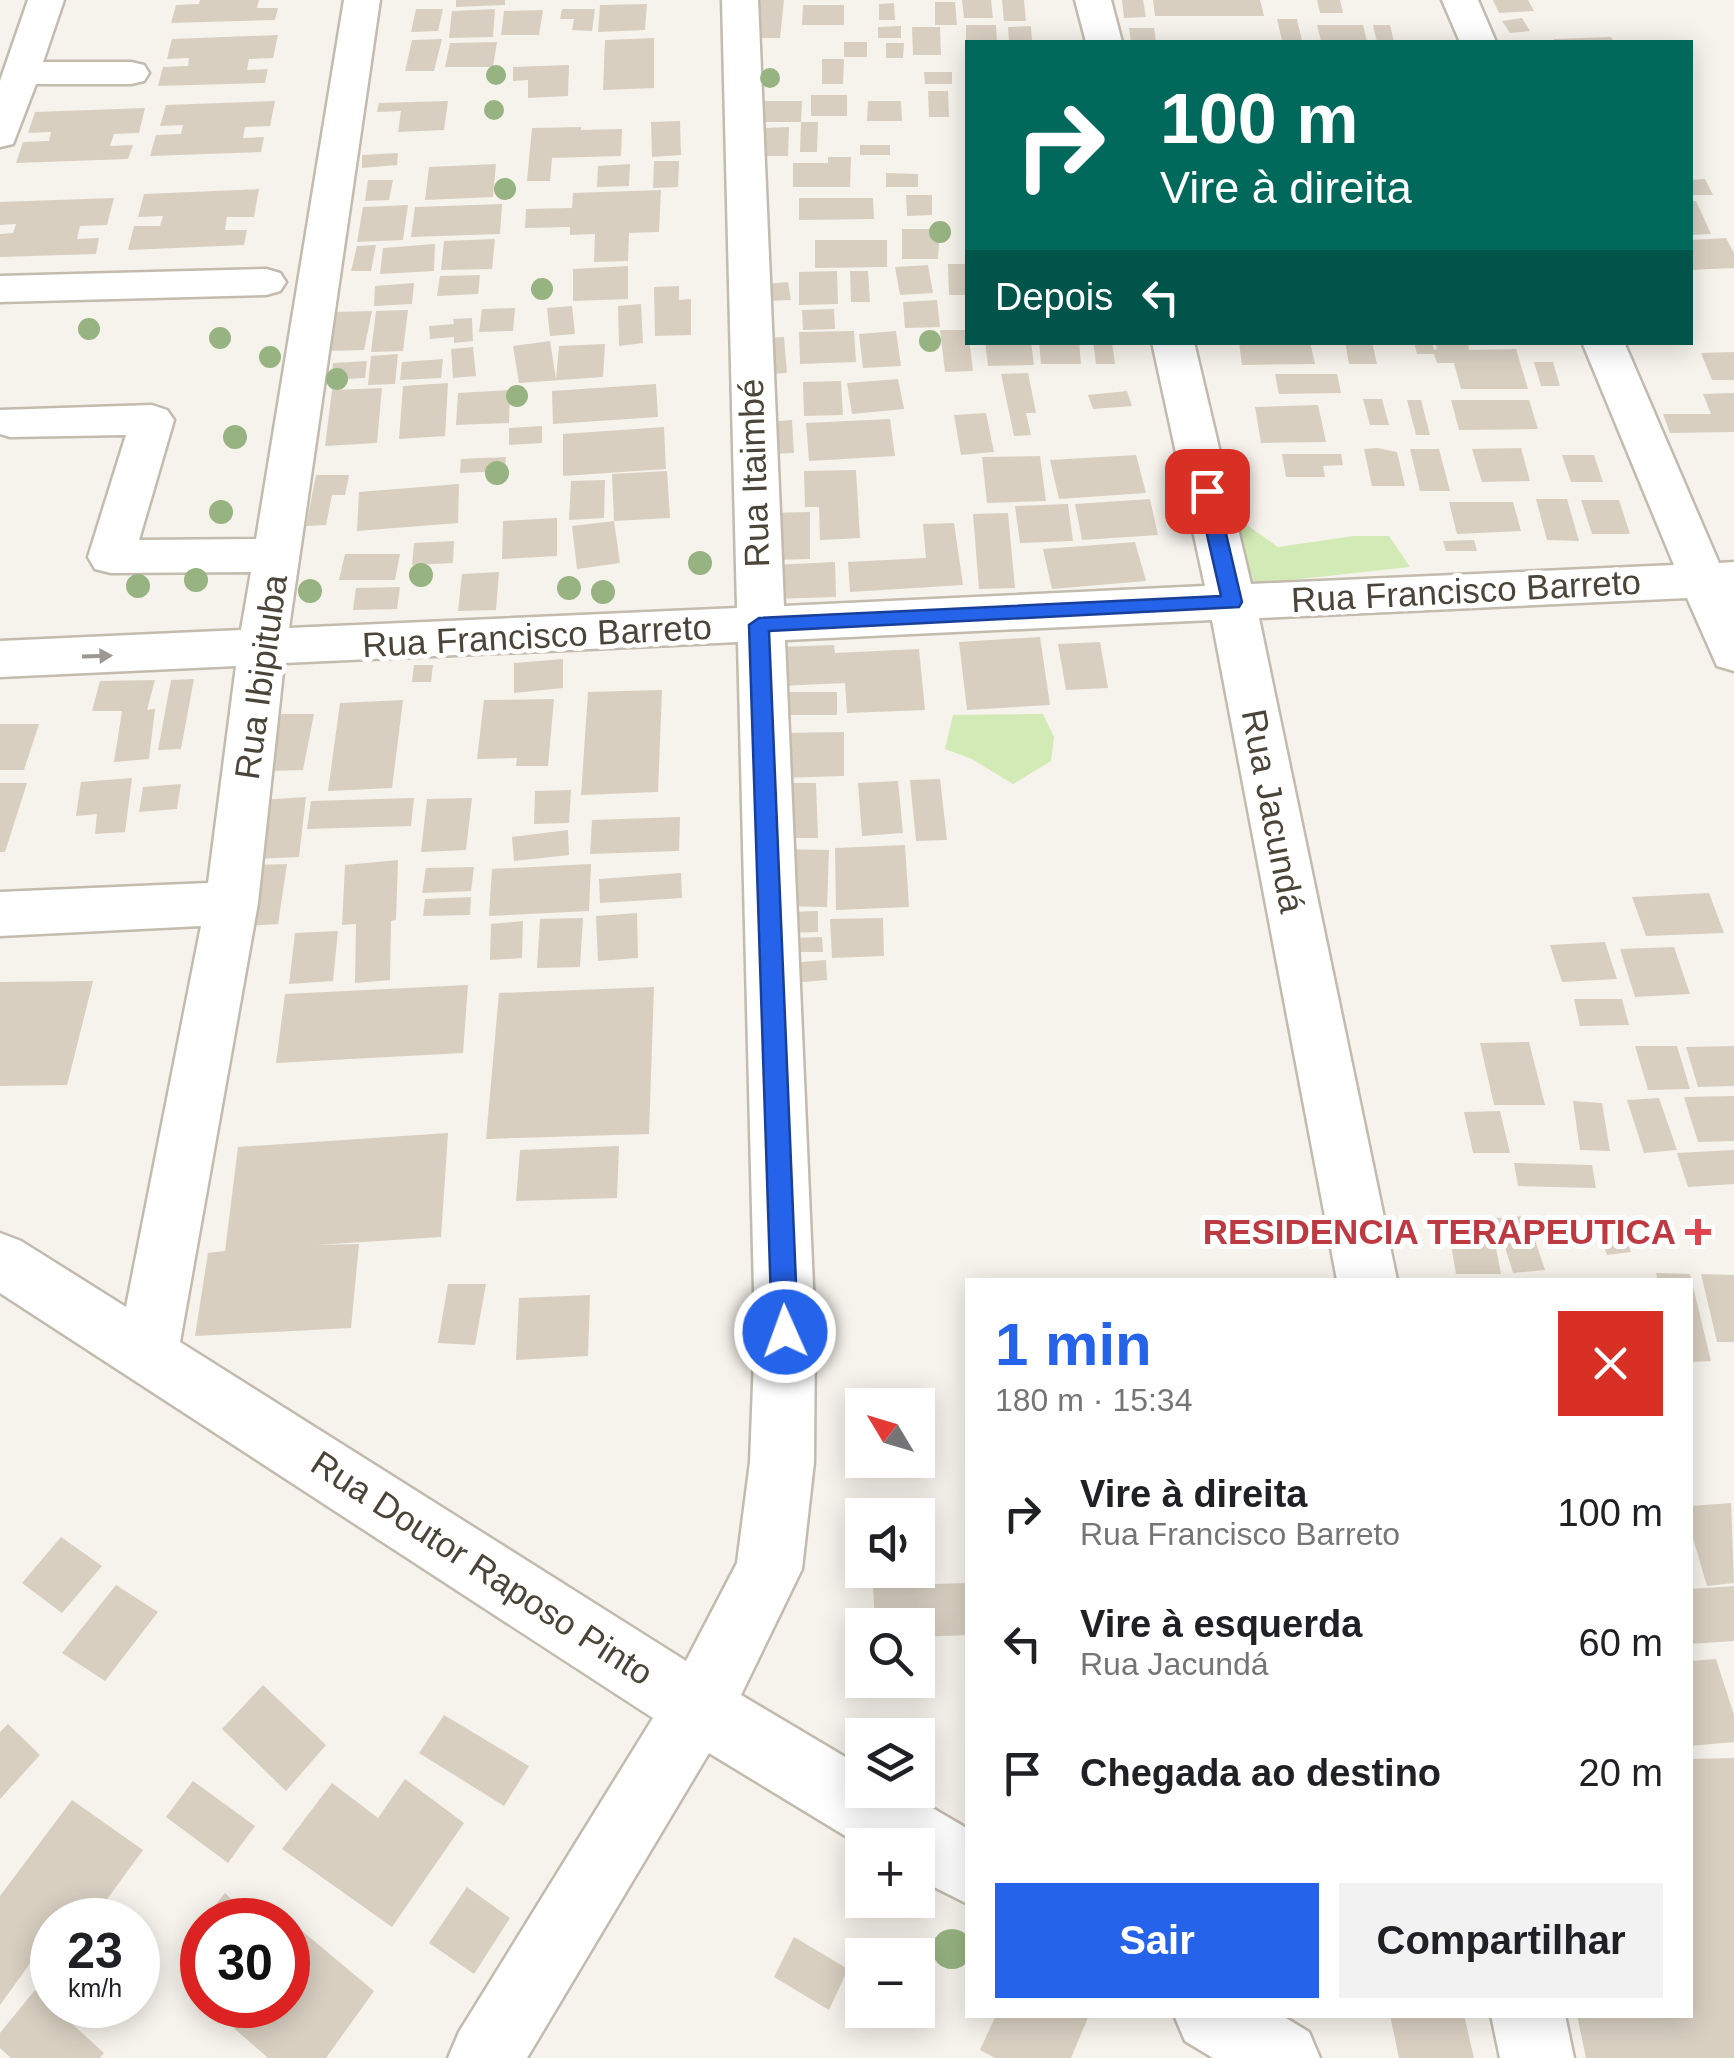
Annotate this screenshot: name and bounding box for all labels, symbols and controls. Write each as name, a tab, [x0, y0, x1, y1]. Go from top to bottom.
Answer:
icon: right	[995, 80, 1125, 210]
text: 100 m	[1160, 80, 1358, 158]
text: Vire à direita	[1160, 162, 1412, 213]
icon: left	[1133, 270, 1188, 325]
text: Depois	[995, 276, 1113, 318]
street label: Rua Itaimbé	[731, 378, 776, 568]
pin	[1165, 449, 1250, 534]
icon: arrive	[1180, 464, 1235, 519]
street label: Rua Francisco Barreto	[1290, 562, 1642, 619]
street label: Rua Ibipituba	[227, 572, 294, 782]
street label: Rua Francisco Barreto	[361, 607, 713, 664]
one-way arrow	[82, 647, 114, 663]
street label: Rua Jacundá	[1235, 706, 1312, 916]
place label: RESIDENCIA TERAPEUTICA	[1203, 1212, 1676, 1251]
marker: RESIDENCIA TERAPEUTICA	[1685, 1219, 1711, 1245]
position arrow	[733, 1280, 837, 1384]
text: 1 min	[995, 1311, 1152, 1378]
button: close	[1558, 1311, 1663, 1416]
text: 180 m · 15:34	[995, 1382, 1192, 1418]
north arrow	[845, 1388, 935, 1478]
map controls	[845, 1388, 935, 2028]
street label: Rua Doutor Raposo Pinto	[304, 1443, 660, 1693]
text: Vire à direita	[1080, 1473, 1307, 1515]
icon: right	[995, 1486, 1050, 1541]
text: 100 m	[1557, 1492, 1663, 1534]
button: sound	[845, 1498, 935, 1588]
text: Rua Francisco Barreto	[1080, 1516, 1400, 1552]
text: Vire à esquerda	[1080, 1603, 1362, 1645]
button: search	[845, 1608, 935, 1698]
icon: left	[995, 1616, 1050, 1671]
text: 60 m	[1579, 1622, 1663, 1664]
text: Rua Jacundá	[1080, 1646, 1269, 1682]
button: layers	[845, 1718, 935, 1808]
icon: arrive	[995, 1746, 1050, 1801]
text: Chegada ao destino	[1080, 1752, 1441, 1794]
text: 20 m	[1579, 1752, 1663, 1794]
button: +	[845, 1828, 935, 1918]
button: Sair	[995, 1883, 1319, 1998]
button: Compartilhar	[1339, 1883, 1663, 1998]
speed limit sign: 30	[180, 1898, 310, 2028]
text: 23	[67, 1923, 123, 1979]
button: −	[845, 1938, 935, 2028]
text: km/h	[68, 1974, 122, 2002]

